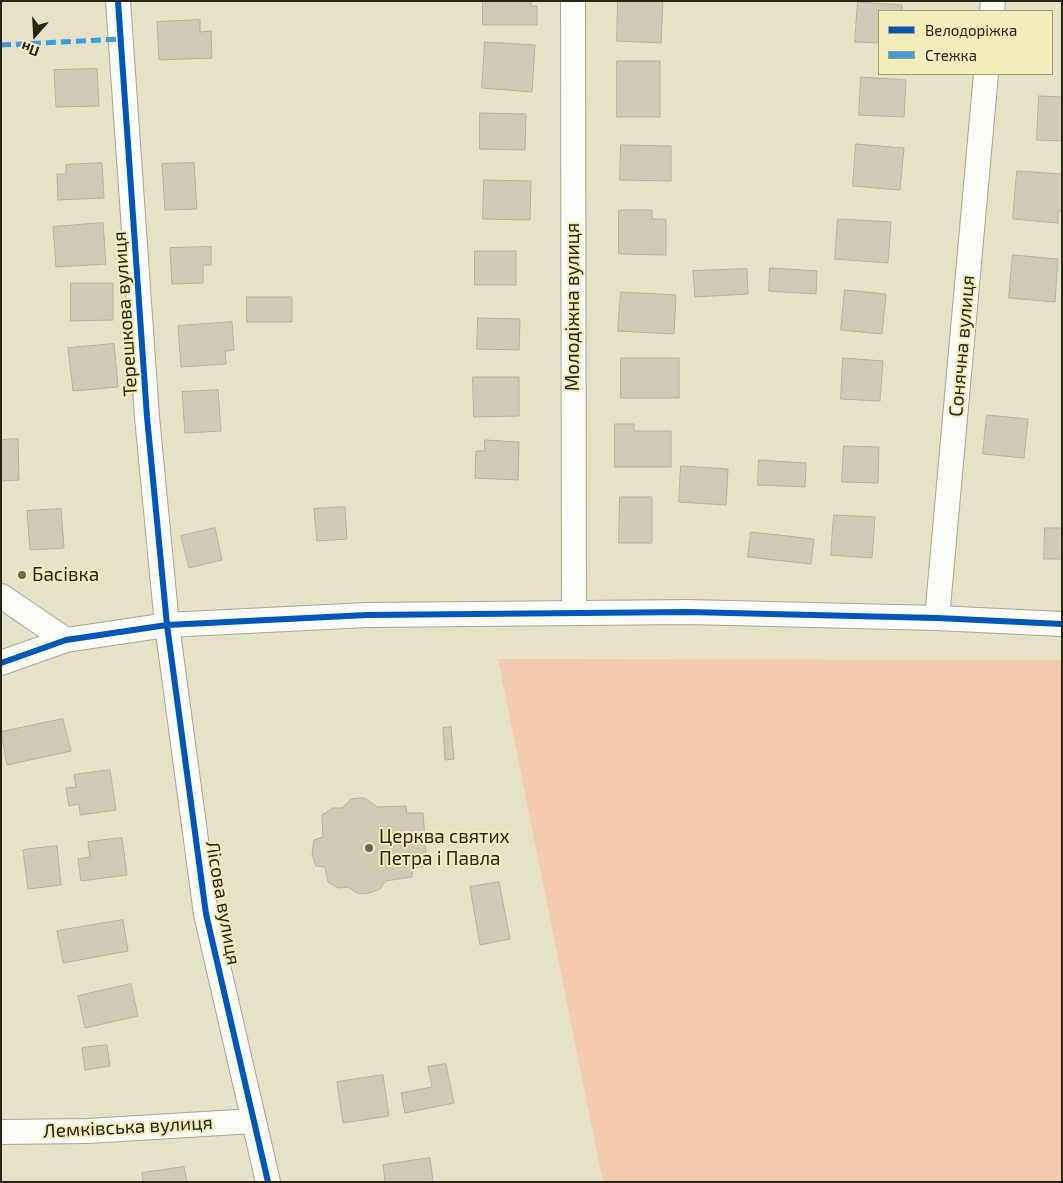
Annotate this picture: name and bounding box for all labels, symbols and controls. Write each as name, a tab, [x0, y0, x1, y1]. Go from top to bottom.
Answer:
north arrow	[10, 10, 60, 60]
legend	[878, 10, 1053, 75]
text: Велодоріжка	[925, 21, 1017, 39]
text: Пн	[19, 39, 41, 61]
text: Стежка	[925, 46, 977, 64]
street label: Молодіжна вулиця	[562, 223, 584, 391]
street label: Терешкова вулиця	[108, 231, 142, 397]
street label: Сонячна вулиця	[944, 274, 980, 418]
place label: Басівка	[32, 564, 99, 586]
marker: Басівка	[16, 569, 28, 581]
place label: Церква святих Петра і Павла	[379, 826, 510, 870]
street label: Лісова вулиця	[201, 839, 245, 967]
marker: Церква святих Петра і Павла	[363, 842, 375, 854]
street label: Лемківська вулиця	[43, 1111, 213, 1143]

